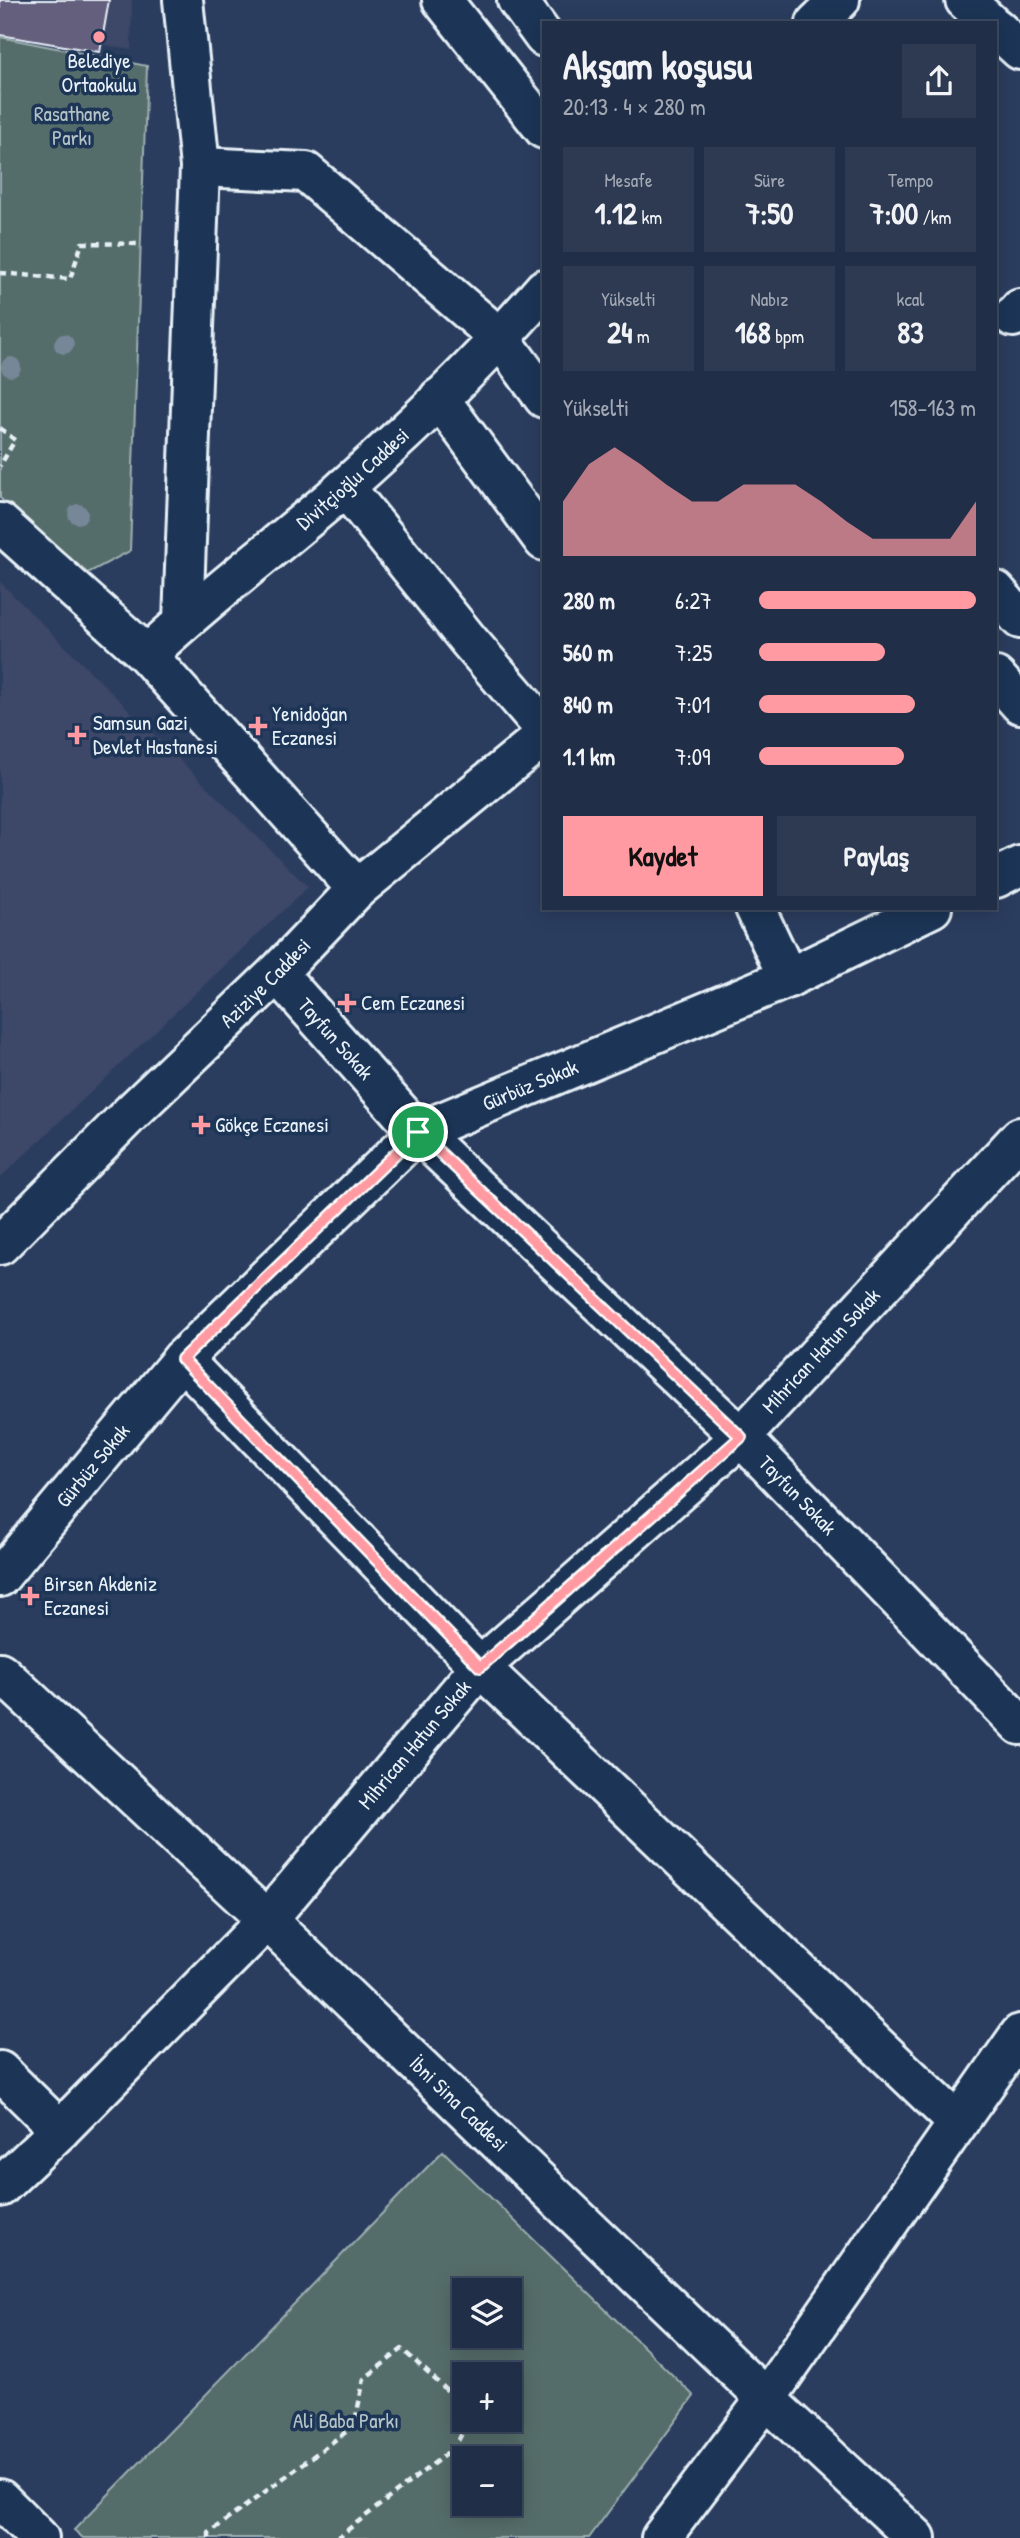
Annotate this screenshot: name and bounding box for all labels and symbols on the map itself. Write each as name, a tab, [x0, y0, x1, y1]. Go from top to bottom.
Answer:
marker: Belediye Ortaokulu	[91, 29, 107, 45]
place label: Belediye Ortaokulu	[62, 46, 137, 99]
park label: Rasathane Parkı	[34, 99, 110, 152]
street label: Divitçioğlu Caddesi	[290, 421, 415, 536]
place label: Yenidoğan Eczanesi	[272, 699, 348, 752]
place label: Samsun Gazi Devlet Hastanesi	[93, 708, 218, 761]
marker: Yenidoğan Eczanesi	[250, 718, 266, 734]
marker: Samsun Gazi Devlet Hastanesi	[67, 725, 87, 745]
street label: Aziziye Caddesi	[213, 931, 317, 1034]
place label: Cem Eczanesi	[361, 988, 465, 1017]
street label: Tayfun Sokak	[291, 991, 380, 1086]
marker: Cem Eczanesi	[339, 995, 355, 1011]
street label: Gürbüz Sokak	[478, 1052, 583, 1118]
pin	[388, 1102, 448, 1162]
place label: Gökçe Eczanesi	[215, 1110, 329, 1139]
marker: Gökçe Eczanesi	[193, 1117, 209, 1133]
street label: Mihrican Hatun Sokak	[755, 1281, 887, 1419]
street label: Gürbüz Sokak	[49, 1417, 136, 1514]
street label: Tayfun Sokak	[752, 1449, 844, 1542]
place label: Birsen Akdeniz Eczanesi	[44, 1569, 157, 1622]
marker: Birsen Akdeniz Eczanesi	[22, 1588, 38, 1604]
street label: Mihrican Hatun Sokak	[351, 1673, 478, 1815]
street label: İbni Sina Caddesi	[403, 2049, 515, 2158]
park label: Ali Baba Parkı	[293, 2406, 399, 2435]

